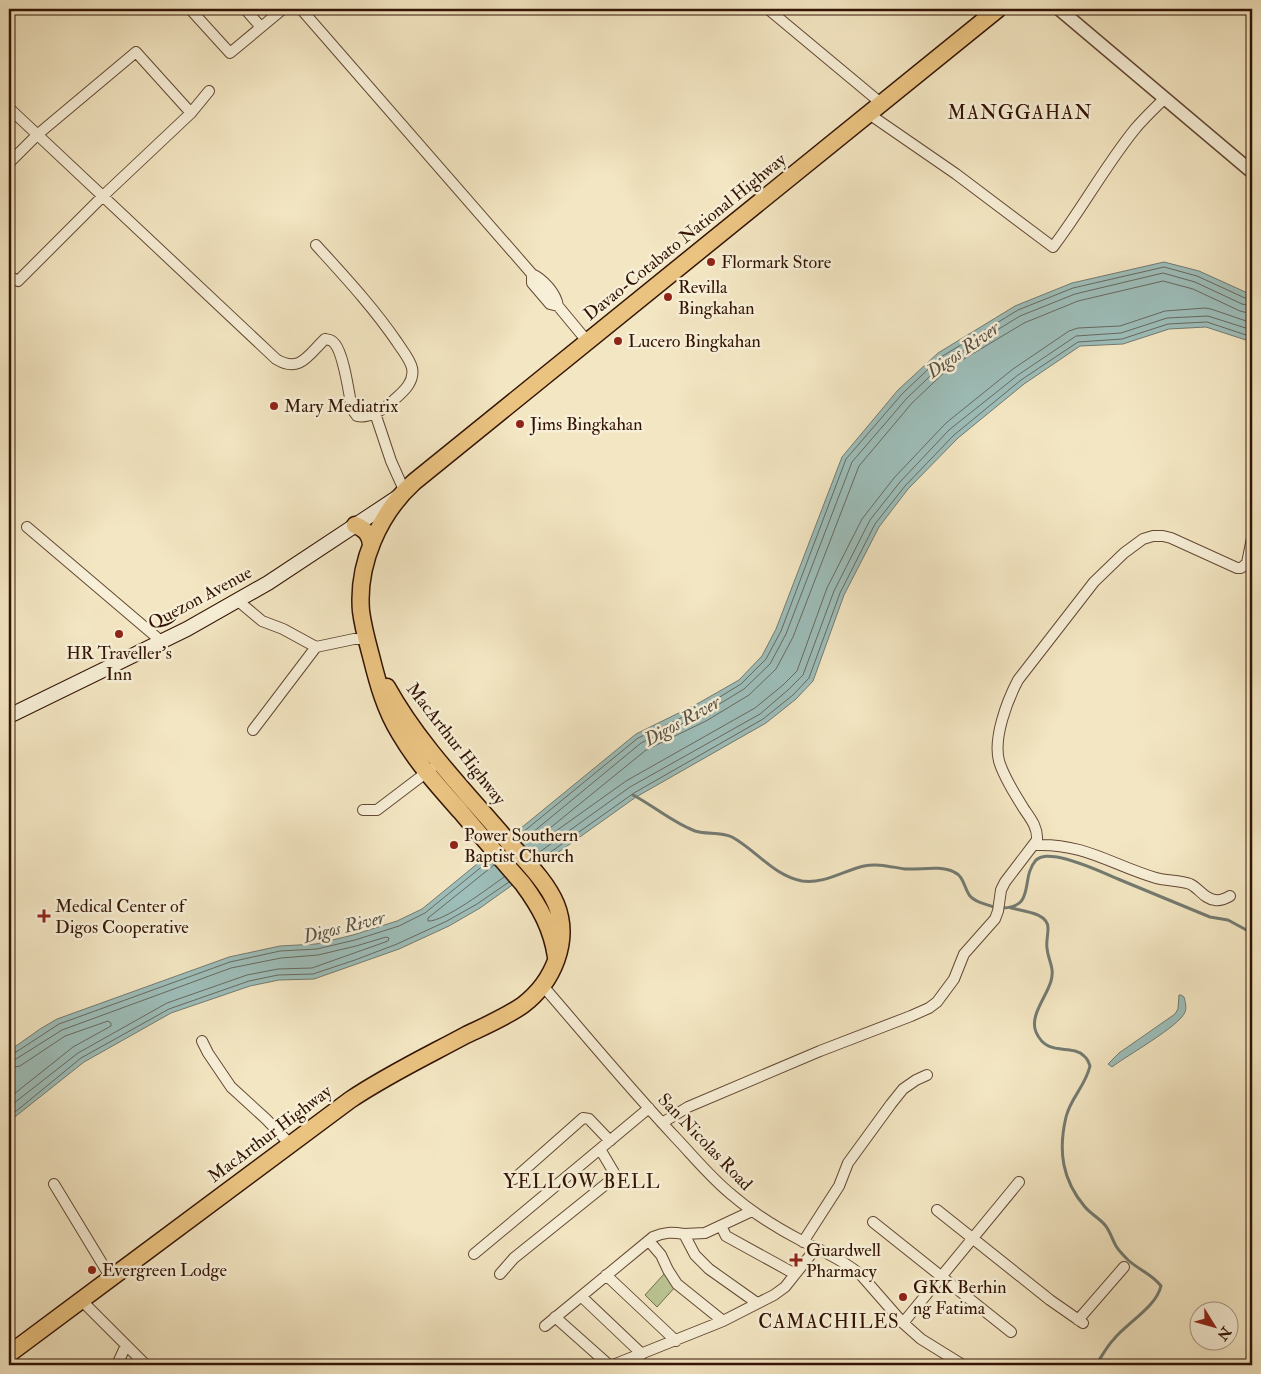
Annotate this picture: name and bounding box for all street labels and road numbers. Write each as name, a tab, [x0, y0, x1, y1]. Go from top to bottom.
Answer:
street label: Davao-Cotabato National Highway	[579, 148, 792, 326]
street label: Quezon Avenue	[144, 561, 256, 635]
street label: MacArthur Highway	[401, 678, 512, 811]
street label: MacArthur Highway	[204, 1079, 337, 1188]
street label: San Nicolas Road	[653, 1088, 757, 1196]

